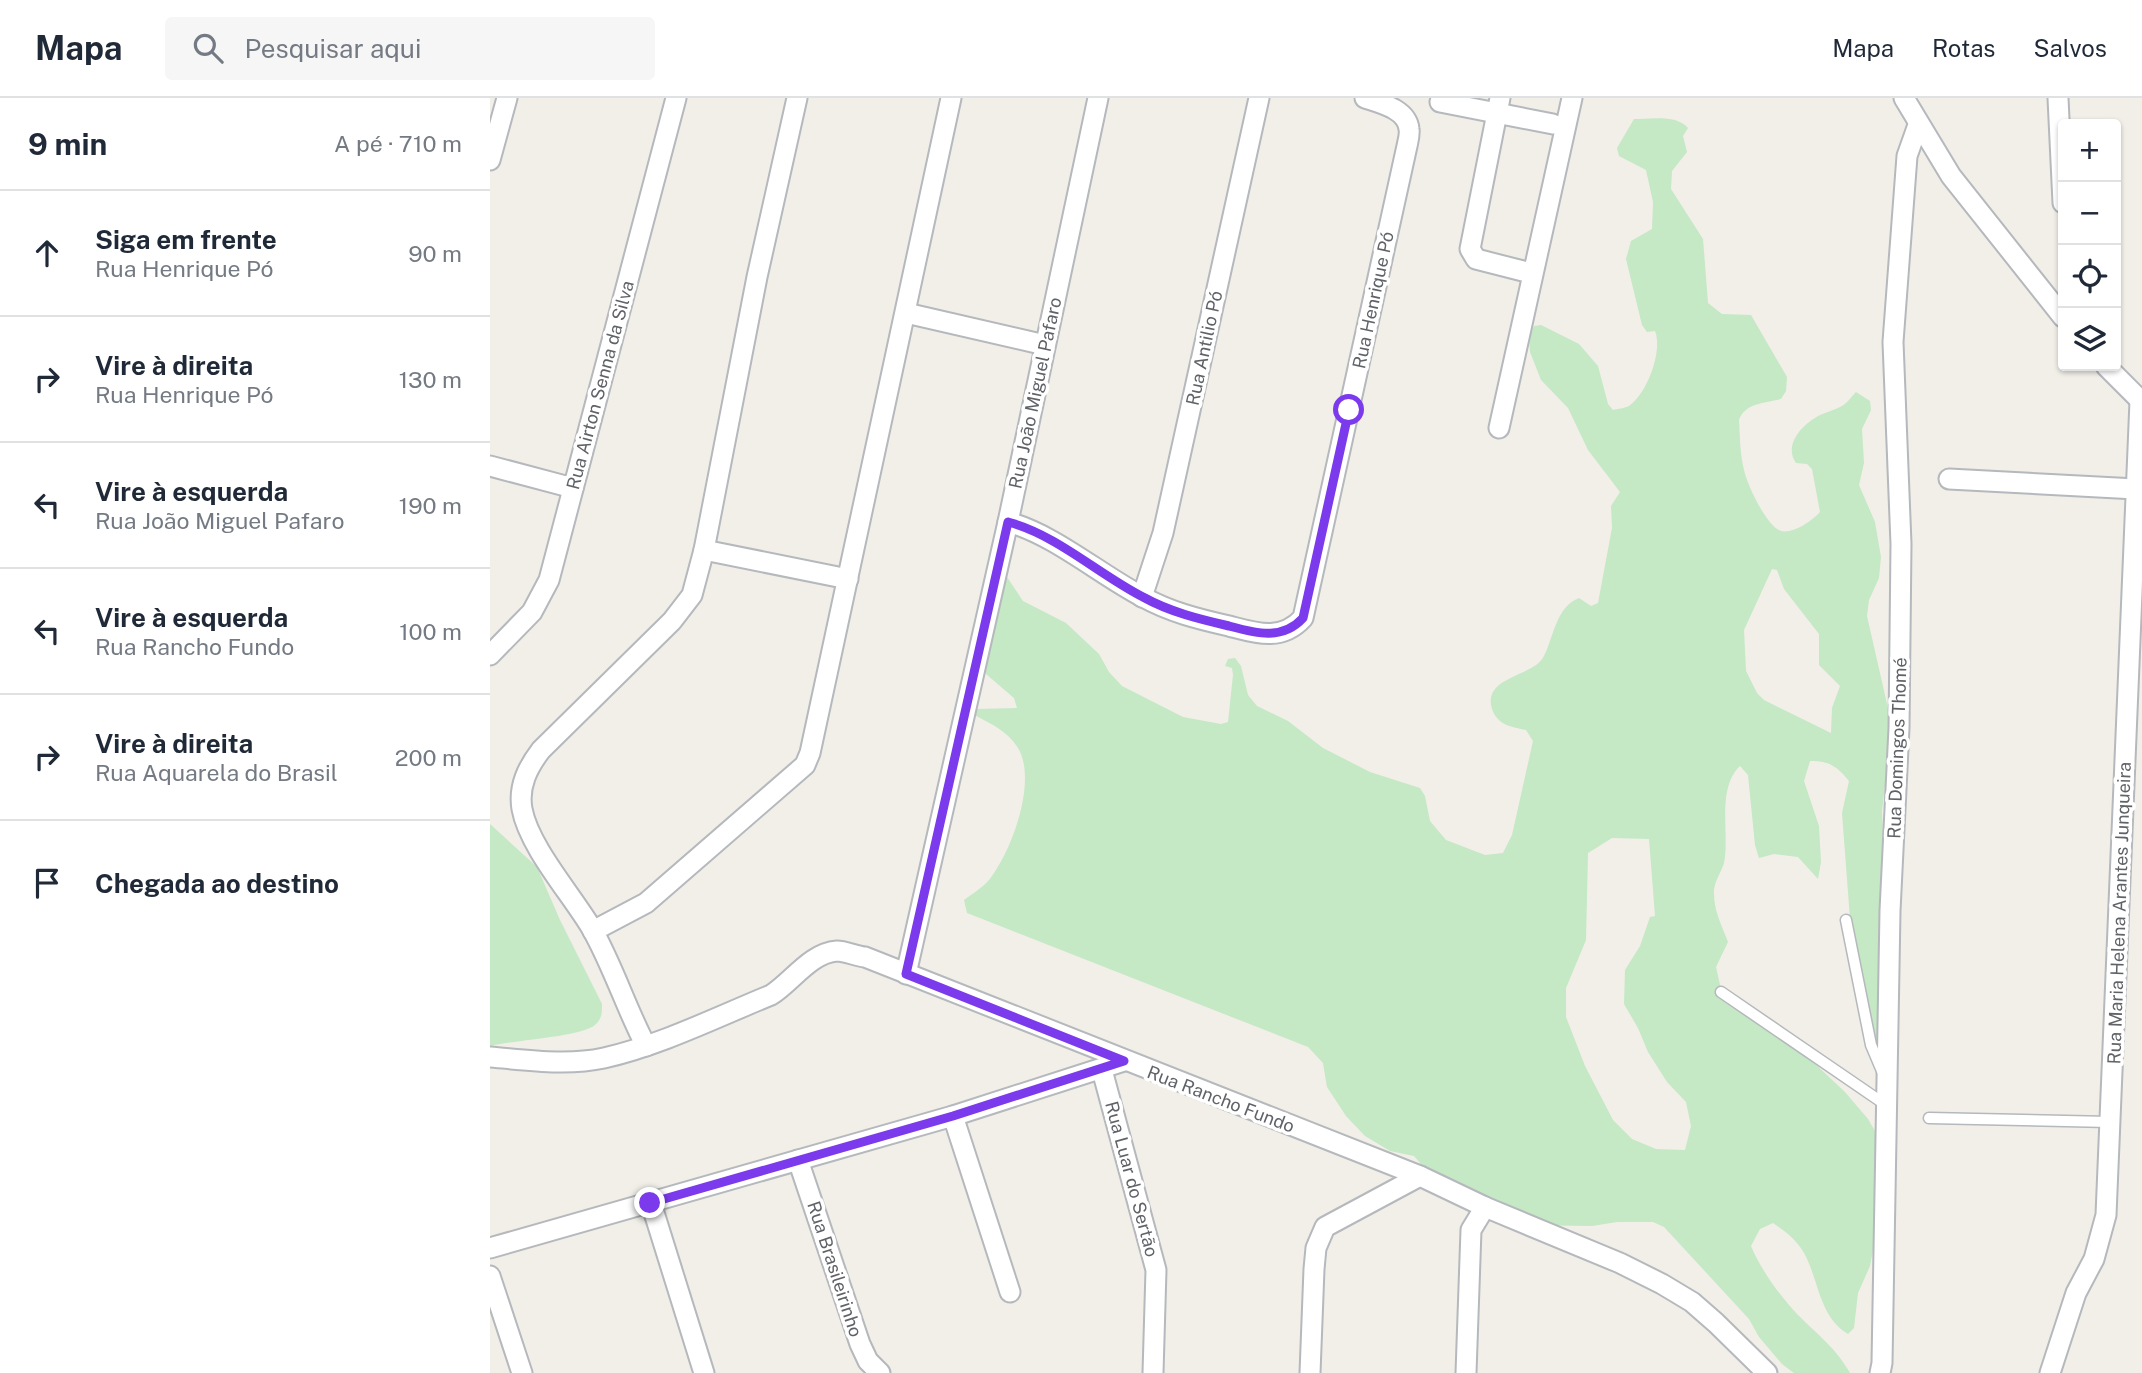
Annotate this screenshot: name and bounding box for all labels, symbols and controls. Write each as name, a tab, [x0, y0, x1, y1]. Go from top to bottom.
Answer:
search box	[165, 17, 655, 80]
text: Mapa	[35, 29, 123, 67]
icon: search	[189, 29, 227, 67]
text: Pesquisar aqui	[245, 33, 421, 64]
text: Mapa	[1832, 34, 1894, 62]
text: Rotas	[1932, 34, 1995, 62]
text: Salvos	[2033, 34, 2107, 62]
map controls	[2058, 119, 2121, 371]
button: +	[2058, 119, 2121, 182]
text: 9 min	[28, 126, 107, 162]
text: A pé · 710 m	[334, 130, 462, 157]
button: −	[2058, 182, 2121, 245]
text: Siga em frente	[95, 224, 277, 255]
street label: Rua Henrique Pó	[1348, 230, 1398, 370]
icon: ahead	[28, 234, 66, 272]
text: 90 m	[408, 240, 462, 267]
button: locate	[2058, 245, 2121, 308]
text: Rua Henrique Pó	[95, 255, 273, 282]
street label: Rua Airton Senna da Silva	[562, 278, 638, 492]
street label: Rua Antilio Pó	[1182, 289, 1226, 407]
street label: Rua João Miguel Pafaro	[1004, 295, 1066, 491]
button: layers	[2058, 308, 2121, 371]
text: Vire à direita	[95, 350, 253, 381]
icon: right	[28, 360, 66, 398]
text: 130 m	[399, 366, 462, 393]
text: Rua Henrique Pó	[95, 381, 273, 408]
route start	[1333, 394, 1364, 425]
text: Vire à esquerda	[95, 476, 288, 507]
icon: left	[28, 486, 66, 524]
text: 190 m	[399, 492, 462, 519]
text: Rua João Miguel Pafaro	[95, 507, 344, 534]
text: Vire à esquerda	[95, 602, 288, 633]
icon: left	[28, 612, 66, 650]
text: 100 m	[399, 618, 462, 645]
text: Rua Rancho Fundo	[95, 633, 294, 660]
street label: Rua Domingos Thomé	[1883, 657, 1911, 839]
text: Vire à direita	[95, 728, 253, 759]
icon: right	[28, 738, 66, 776]
text: 200 m	[395, 744, 462, 771]
text: Rua Aquarela do Brasil	[95, 759, 338, 786]
street label: Rua Maria Helena Arantes Junqueira	[2103, 761, 2135, 1065]
icon: arrive	[28, 864, 66, 902]
text: Chegada ao destino	[95, 868, 339, 899]
street label: Rua Rancho Fundo	[1144, 1061, 1298, 1137]
street label: Rua Luar do Sertão	[1101, 1099, 1163, 1259]
route end	[634, 1187, 665, 1218]
street label: Rua Brasileirinho	[803, 1198, 867, 1340]

